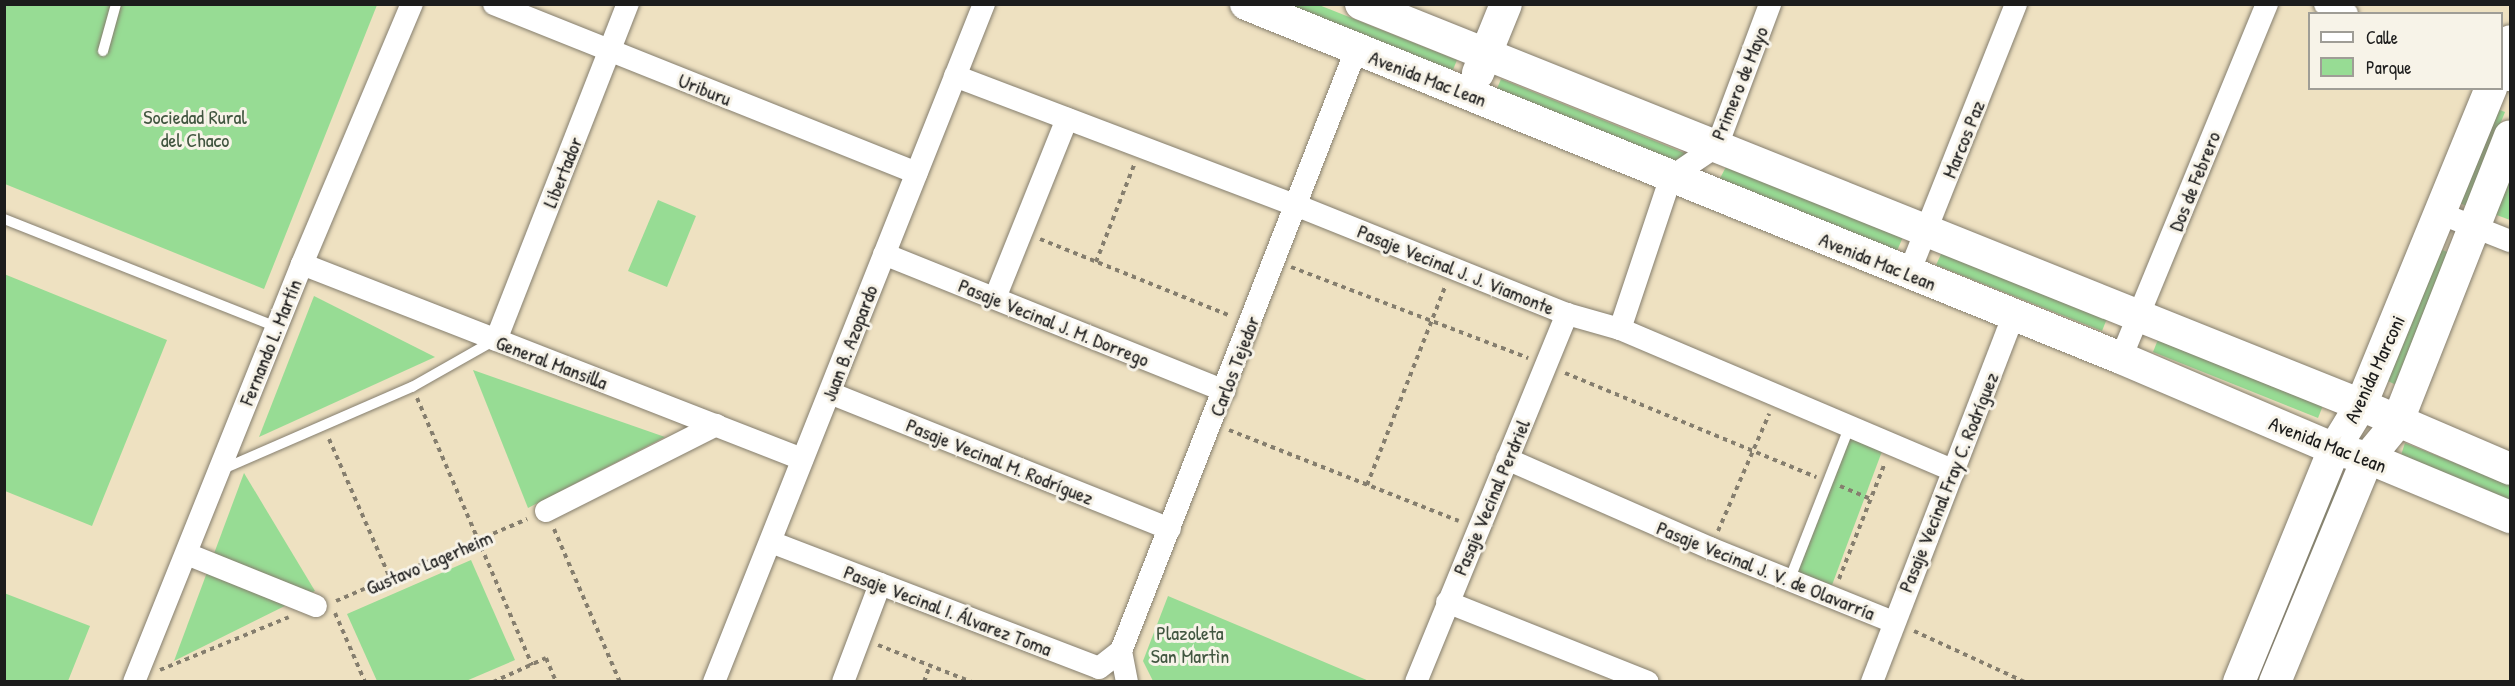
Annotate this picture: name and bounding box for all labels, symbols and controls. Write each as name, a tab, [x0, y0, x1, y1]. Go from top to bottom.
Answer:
legend	[2308, 12, 2503, 90]
street label: Primero de Mayo	[1705, 23, 1773, 143]
text: Calle	[2366, 25, 2398, 50]
street label: Avenida Mac Lean	[1366, 45, 1490, 111]
text: Parque	[2366, 55, 2411, 80]
street label: Uriburu	[675, 68, 735, 110]
street label: Marcos Paz	[1937, 97, 1989, 181]
park label: Sociedad Rural del Chaco	[143, 104, 247, 151]
street label: Dos de Febrero	[2163, 128, 2225, 234]
street label: Libertador	[537, 133, 587, 211]
street label: Pasaje Vecinal J. J. Viamonte	[1354, 219, 1558, 319]
street label: Avenida Mac Lean	[1816, 227, 1940, 295]
street label: Pasaje Vecinal J. M. Dorrego	[955, 273, 1153, 371]
street label: Fernando L. Martín	[234, 276, 306, 408]
street label: Juan B. Azopardo	[816, 282, 882, 404]
street label: Avenida Marconi	[2339, 311, 2409, 427]
street label: Carlos Tejedor	[1204, 312, 1264, 420]
street label: General Mansilla	[493, 330, 611, 394]
street label: Pasaje Vecinal Fray C. Rodríguez	[1893, 369, 2003, 595]
street label: Avenida Mac Lean	[2266, 411, 2390, 477]
street label: Pasaje Vecinal M. Rodríguez	[903, 412, 1097, 510]
street label: Pasaje Vecinal Perdriel	[1447, 415, 1535, 579]
street label: Pasaje Vecinal J. V. de Olavarría	[1653, 515, 1879, 625]
street label: Gustavo Lagerheim	[362, 525, 496, 599]
street label: Pasaje Vecinal I. Álvarez Toma	[841, 559, 1055, 661]
park label: Plazoleta San Martìn	[1151, 621, 1229, 668]

